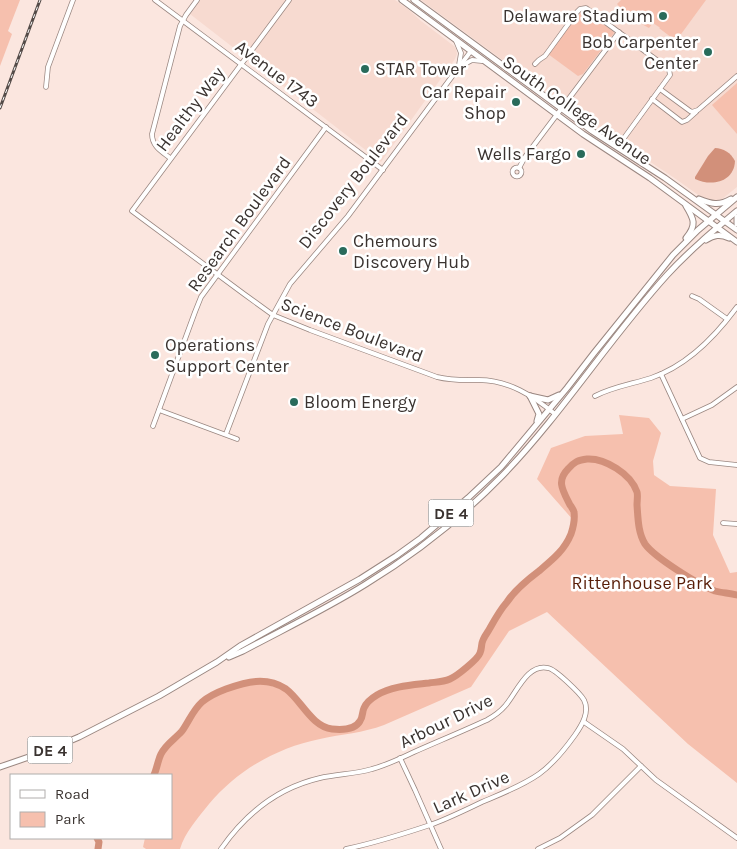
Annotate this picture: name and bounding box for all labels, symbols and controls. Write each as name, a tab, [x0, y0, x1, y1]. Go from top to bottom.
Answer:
place label: Delaware Stadium	[503, 5, 653, 27]
marker: Delaware Stadium	[657, 10, 669, 22]
place label: Bob Carpenter Center	[581, 31, 698, 74]
street label: Avenue 1743	[231, 36, 323, 112]
marker: Bob Carpenter Center	[702, 46, 714, 58]
street label: South College Avenue	[498, 50, 656, 170]
place label: STAR Tower	[375, 58, 467, 80]
street label: Healthy Way	[151, 62, 229, 156]
marker: STAR Tower	[359, 63, 371, 75]
place label: Car Repair Shop	[422, 81, 506, 124]
marker: Car Repair Shop	[510, 96, 522, 108]
street label: Discovery Boulevard	[293, 109, 413, 253]
place label: Wells Fargo	[477, 143, 571, 165]
marker: Wells Fargo	[575, 148, 587, 160]
street label: Research Boulevard	[182, 152, 296, 296]
place label: Chemours Discovery Hub	[353, 230, 470, 273]
marker: Chemours Discovery Hub	[337, 245, 349, 257]
street label: Science Boulevard	[278, 293, 426, 367]
place label: Operations Support Center	[165, 334, 289, 377]
marker: Operations Support Center	[149, 349, 161, 361]
place label: Bloom Energy	[304, 391, 417, 413]
marker: Bloom Energy	[288, 396, 300, 408]
road number: DE 4	[428, 499, 474, 526]
park label: Rittenhouse Park	[571, 572, 713, 594]
street label: Arbour Drive	[396, 689, 496, 753]
road number: DE 4	[28, 736, 72, 764]
street label: Lark Drive	[429, 765, 513, 819]
legend	[10, 774, 172, 839]
text: Road	[55, 785, 90, 803]
text: Park	[55, 810, 85, 828]

